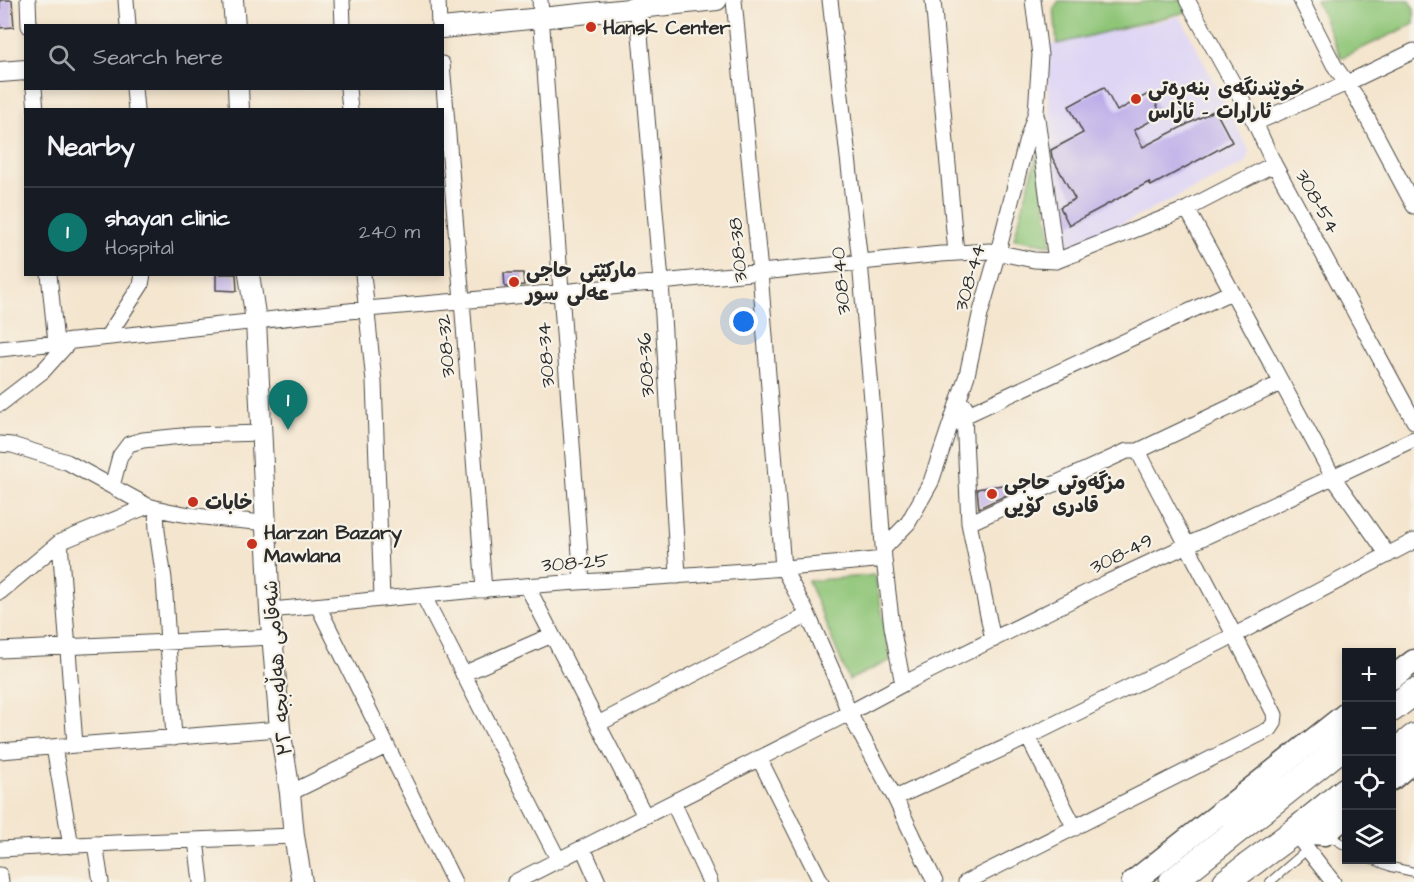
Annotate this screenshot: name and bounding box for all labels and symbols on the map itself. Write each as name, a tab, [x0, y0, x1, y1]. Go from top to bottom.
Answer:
place label: Hansk Center	[603, 14, 732, 42]
marker: Hansk Center	[584, 20, 598, 34]
place label: خوێندنگەی بنەڕەتی ئارارات - ئاراس	[1148, 75, 1304, 126]
marker: خوێندنگەی بنەڕەتی ئارارات - ئاراس	[1129, 92, 1143, 106]
street label: 308-54	[1288, 164, 1346, 239]
street label: 308-38	[721, 216, 755, 284]
street label: 308-44	[947, 240, 993, 314]
street label: 308-40	[824, 245, 858, 316]
place label: مارکێتی حاجی عەلی سور	[524, 257, 637, 308]
marker: مارکێتی حاجی عەلی سور	[507, 275, 521, 289]
your location	[729, 307, 758, 336]
street label: 308-32	[430, 313, 462, 379]
street label: 308-34	[530, 321, 562, 389]
street label: 308-36	[630, 331, 662, 398]
pin: 1	[268, 380, 308, 430]
place label: مزگەوتی حاجی قادری کۆیی	[1004, 469, 1125, 520]
marker: مزگەوتی حاجی قادری کۆیی	[985, 487, 999, 501]
place label: خابات	[205, 489, 252, 517]
marker: خابات	[186, 495, 200, 509]
place label: Harzan Bazary Mawlana	[264, 519, 402, 570]
street label: 308-49	[1085, 527, 1158, 581]
marker: Harzan Bazary Mawlana	[245, 537, 259, 551]
street label: 308-25	[540, 547, 610, 579]
street label: شەقامی هەڵەبجە ٣٢	[255, 579, 300, 757]

